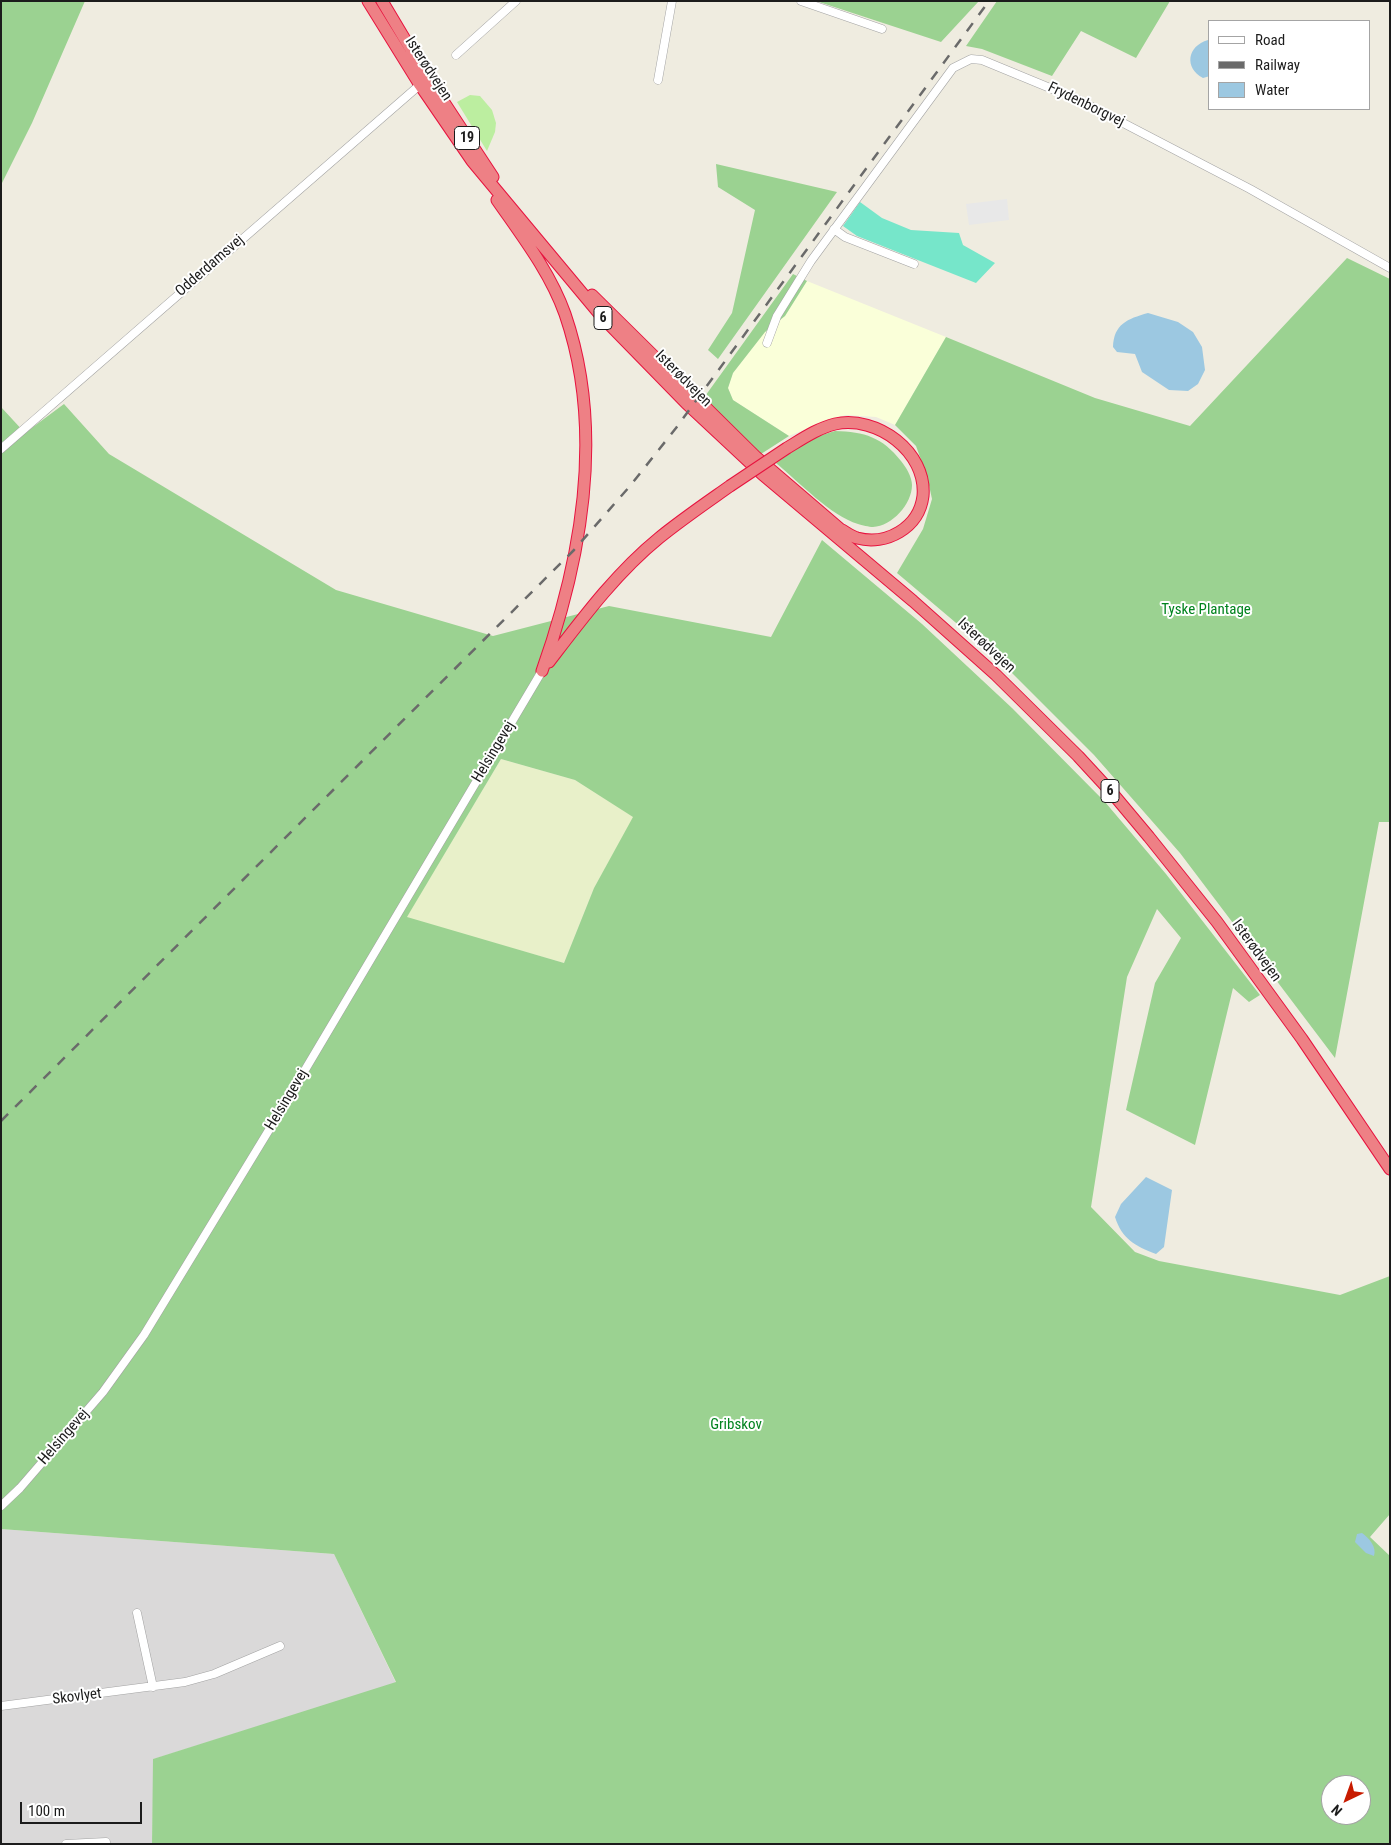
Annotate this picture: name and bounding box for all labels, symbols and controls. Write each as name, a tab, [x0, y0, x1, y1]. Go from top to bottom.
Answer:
legend	[1208, 20, 1371, 110]
text: Road	[1255, 31, 1285, 49]
street label: Isterødvejen	[401, 34, 455, 104]
text: Railway	[1255, 56, 1300, 74]
street label: Frydenborgvej	[1045, 79, 1127, 131]
text: Water	[1255, 81, 1289, 99]
road number: 19	[454, 126, 480, 150]
street label: Odderdamsvej	[172, 231, 248, 301]
road number: 6	[594, 306, 612, 330]
street label: Isterødvejen	[651, 347, 715, 411]
park label: Tyske Plantage	[1161, 601, 1251, 619]
street label: Isterødvejen	[953, 615, 1019, 677]
street label: Helsingevej	[469, 718, 519, 786]
road number: 6	[1101, 779, 1119, 802]
street label: Isterødvejen	[1227, 916, 1285, 986]
street label: Helsingevej	[262, 1066, 312, 1134]
street label: Helsingevej	[35, 1405, 93, 1469]
park label: Gribskov	[710, 1416, 762, 1434]
street label: Skovlyet	[51, 1685, 103, 1709]
north arrow	[1321, 1775, 1371, 1825]
scale bar	[22, 1792, 145, 1824]
text: 100 m	[28, 1802, 65, 1820]
text: N	[1328, 1802, 1345, 1819]

